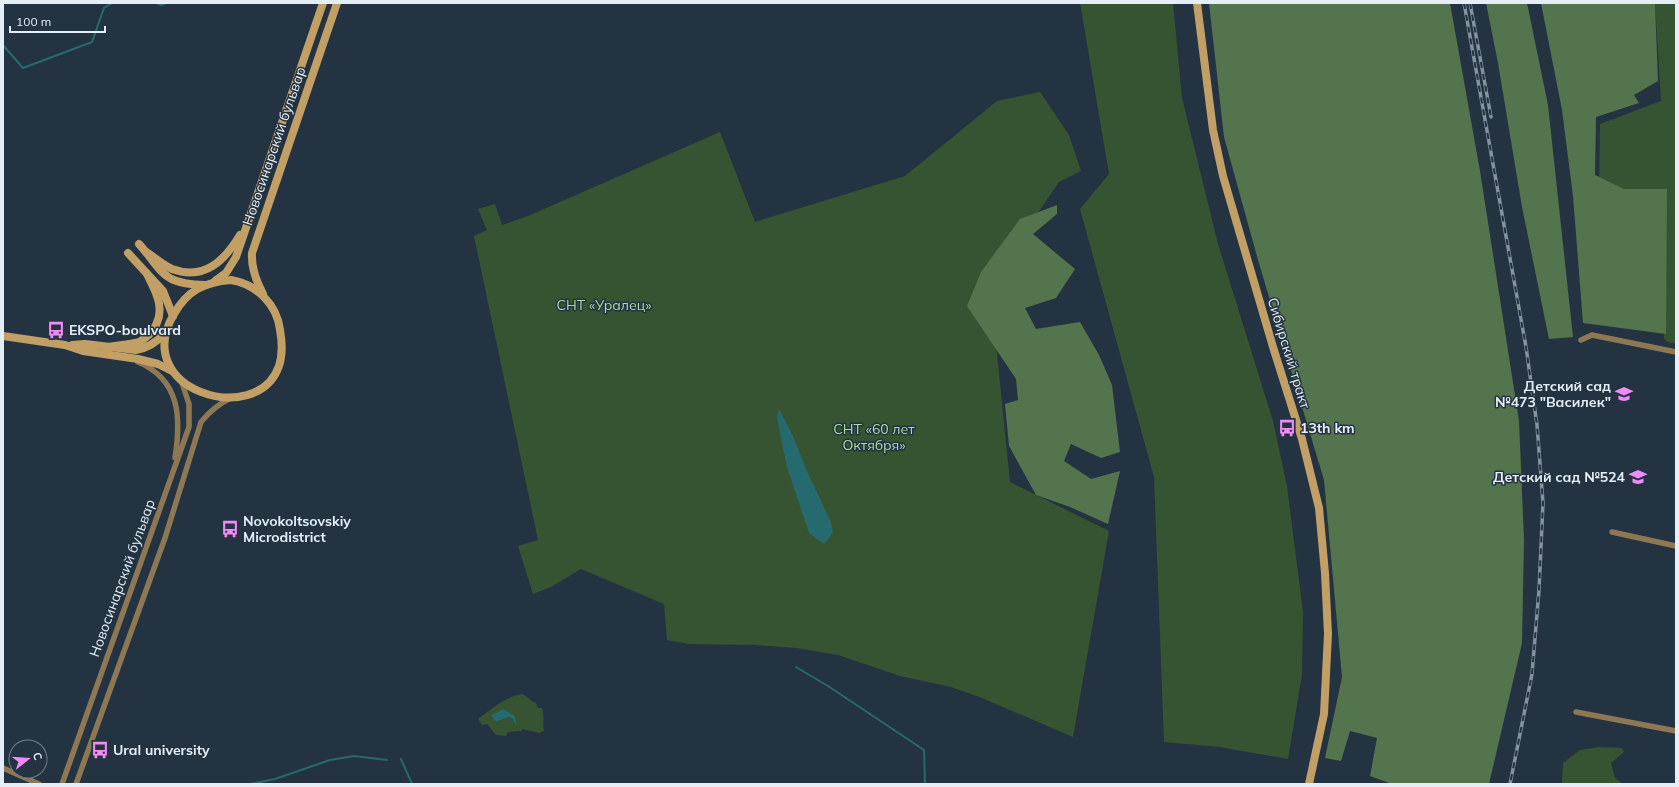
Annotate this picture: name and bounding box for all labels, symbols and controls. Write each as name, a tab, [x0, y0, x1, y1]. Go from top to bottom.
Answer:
scale bar	[10, 8, 105, 34]
text: 100 m	[16, 14, 51, 29]
street label: Новосинарский бульвар	[238, 64, 310, 228]
street label: Сибирский тракт	[1264, 295, 1315, 411]
park label: СНТ «Уралец»	[556, 296, 652, 314]
bus stop icon: EKSPO-boulvard	[46, 320, 66, 340]
place label: EKSPO-boulvard	[69, 321, 181, 339]
place label: Детский сад №473 "Василек"	[1495, 377, 1611, 411]
school or university icon: Детский сад №473 "Василек"	[1614, 384, 1634, 404]
bus stop icon: 13th km	[1277, 418, 1297, 438]
place label: 13th km	[1300, 419, 1355, 437]
park label: СНТ «60 лет Октября»	[833, 420, 915, 454]
school or university icon: Детский сад №524	[1628, 467, 1648, 487]
place label: Детский сад №524	[1493, 468, 1626, 486]
street label: Новосинарский бульвар	[85, 497, 159, 659]
place label: Novokoltsovskiy Microdistrict	[243, 512, 351, 546]
bus stop icon: Novokoltsovskiy Microdistrict	[220, 519, 240, 539]
north arrow	[8, 739, 48, 779]
bus stop icon: Ural university	[90, 740, 110, 760]
place label: Ural university	[113, 741, 210, 759]
text: С	[30, 750, 45, 762]

